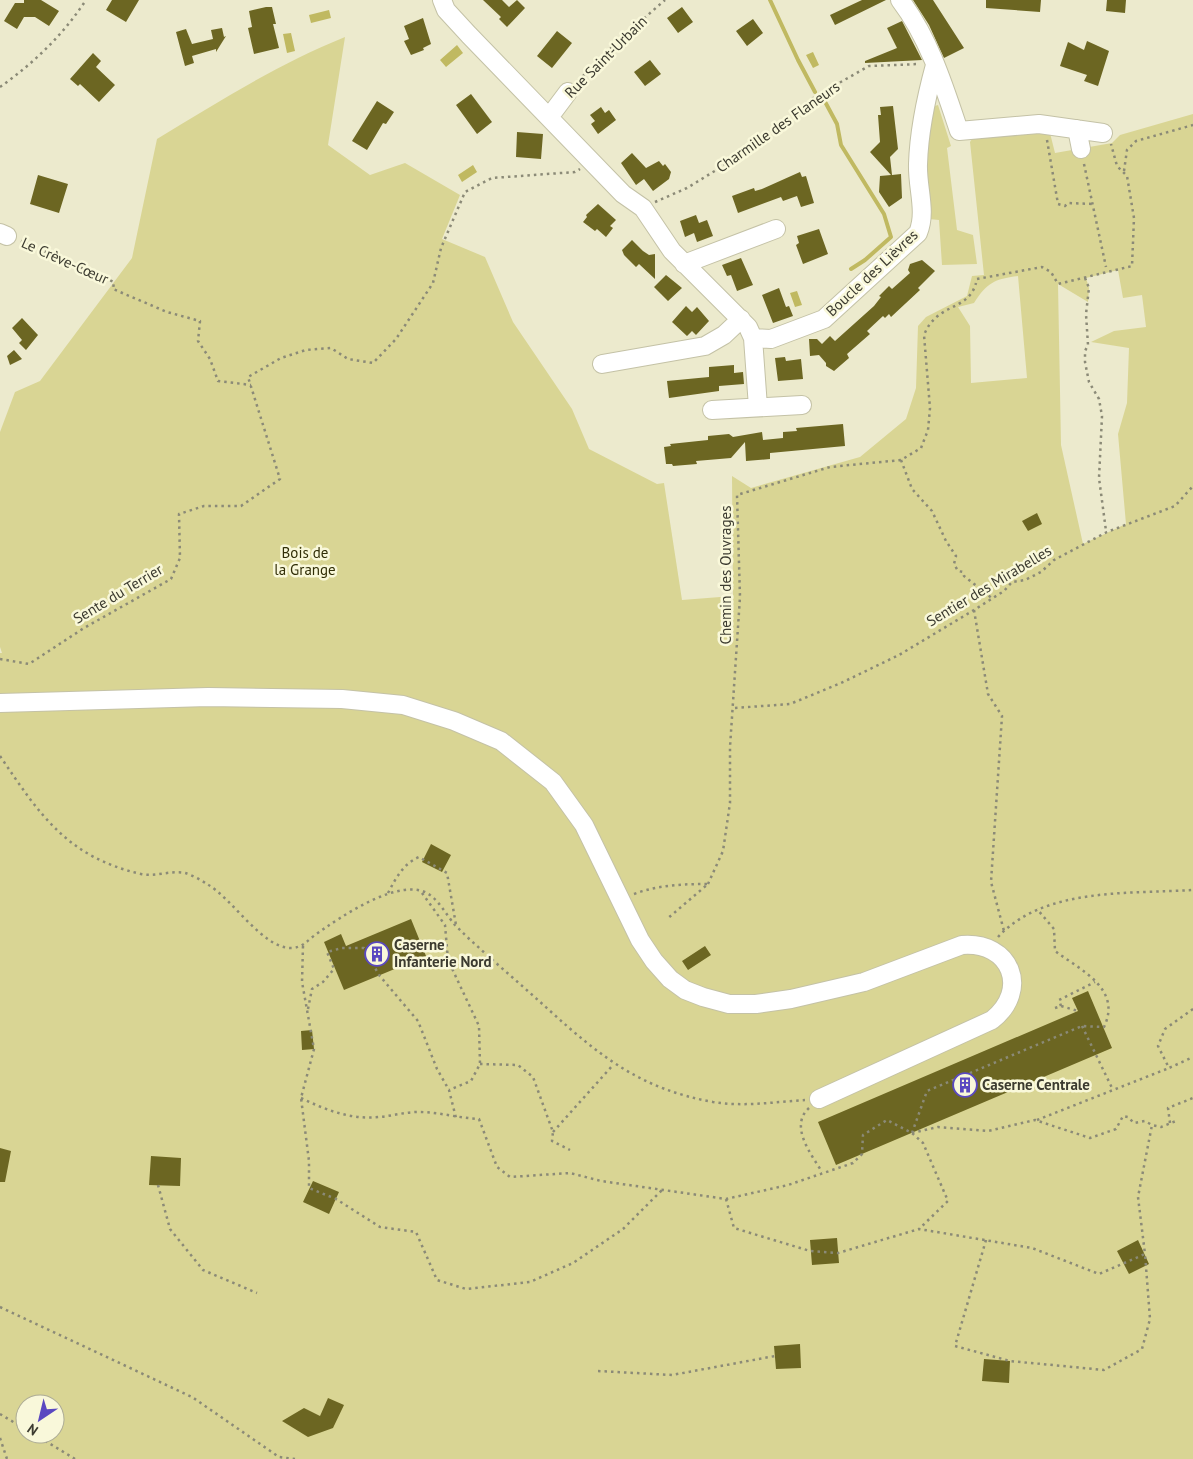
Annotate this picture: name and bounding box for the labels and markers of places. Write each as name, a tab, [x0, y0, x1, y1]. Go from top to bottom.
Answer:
place label: Caserne Infanterie Nord	[394, 935, 492, 971]
building icon: Caserne Infanterie Nord	[364, 941, 390, 967]
building icon: Caserne Centrale	[952, 1072, 978, 1098]
place label: Caserne Centrale	[982, 1075, 1090, 1094]

